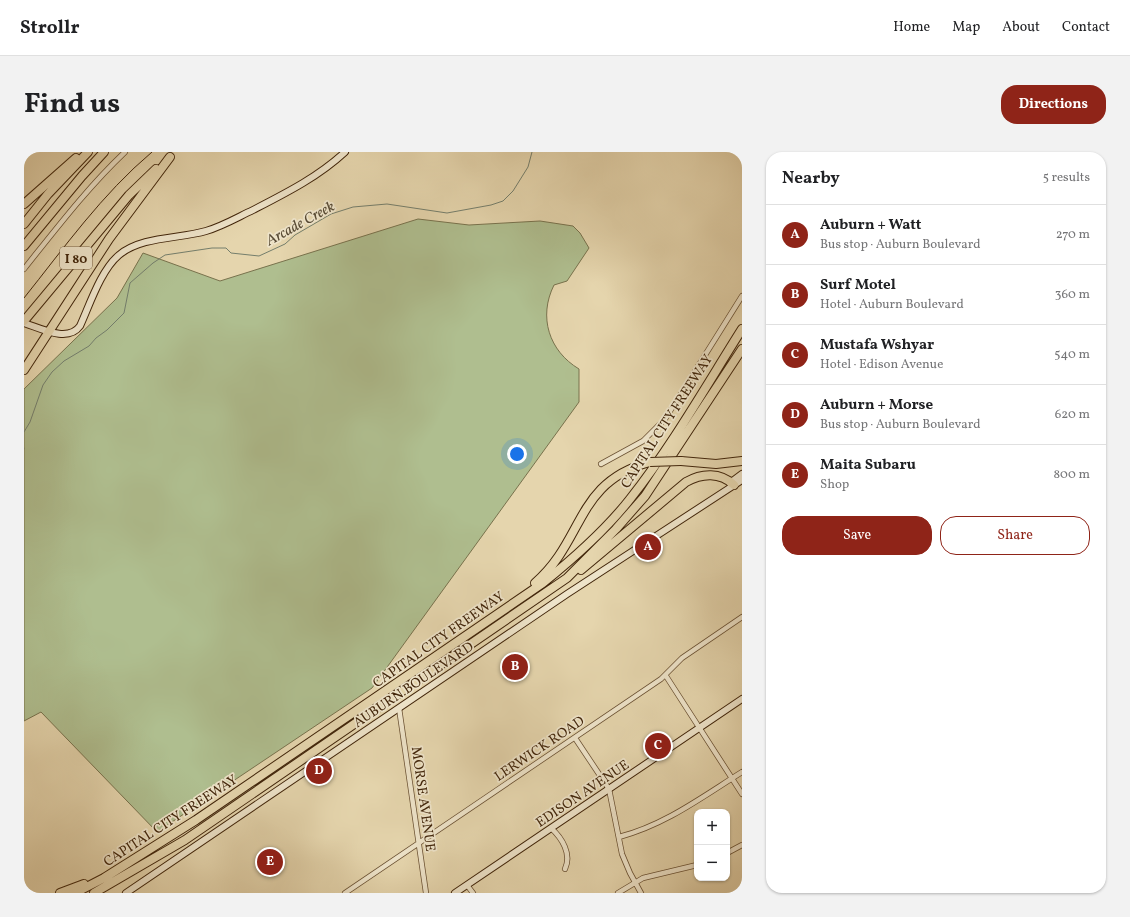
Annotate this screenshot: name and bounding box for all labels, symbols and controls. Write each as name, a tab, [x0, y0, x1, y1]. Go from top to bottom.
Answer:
text: Strollr	[20, 15, 80, 41]
text: Home	[893, 18, 930, 37]
text: Map	[952, 18, 980, 37]
text: About	[1002, 18, 1040, 37]
text: Contact	[1062, 18, 1110, 37]
text: Find us	[24, 85, 120, 124]
button: Directions	[1001, 85, 1106, 124]
text: Nearby	[782, 167, 840, 190]
text: 5 results	[1043, 169, 1090, 187]
water label: Arcade Creek	[262, 197, 339, 252]
text: Auburn + Watt	[820, 215, 921, 236]
text: A	[790, 226, 800, 244]
text: 270 m	[1056, 226, 1090, 244]
text: Bus stop · Auburn Boulevard	[820, 236, 981, 254]
road number: I 80	[60, 247, 92, 269]
text: Surf Motel	[820, 275, 896, 296]
text: B	[791, 286, 799, 304]
text: 360 m	[1055, 286, 1090, 304]
text: Hotel · Auburn Boulevard	[820, 296, 964, 314]
text: Mustafa Wshyar	[820, 335, 934, 356]
text: C	[791, 346, 799, 364]
text: 540 m	[1054, 346, 1090, 364]
street label: CAPITAL CITY FREEWAY	[617, 351, 718, 493]
text: Hotel · Edison Avenue	[820, 356, 943, 374]
text: Auburn + Morse	[820, 395, 933, 416]
text: D	[790, 406, 800, 424]
text: 620 m	[1055, 406, 1090, 424]
text: Bus stop · Auburn Boulevard	[820, 416, 981, 434]
your location	[507, 444, 527, 464]
text: Maita Subaru	[820, 455, 916, 476]
text: E	[791, 466, 799, 484]
text: 800 m	[1053, 466, 1090, 484]
text: Shop	[820, 476, 849, 494]
button: Save	[782, 516, 932, 555]
button: Share	[940, 516, 1090, 555]
pin: A	[635, 532, 661, 562]
street label: CAPITAL CITY FREEWAY	[369, 588, 508, 693]
street label: AUBURN BOULEVARD	[350, 638, 478, 733]
pin: B	[502, 652, 528, 682]
street label: LERWICK ROAD	[491, 712, 589, 786]
pin: C	[645, 731, 671, 761]
street label: MORSE AVENUE	[406, 745, 439, 853]
pin: D	[306, 756, 332, 786]
street label: EDISON AVENUE	[532, 756, 633, 833]
street label: CAPITAL CITY FREEWAY	[100, 771, 242, 872]
map controls	[694, 809, 730, 881]
button: +	[694, 809, 730, 845]
button: −	[694, 845, 730, 881]
pin: E	[257, 847, 283, 877]

